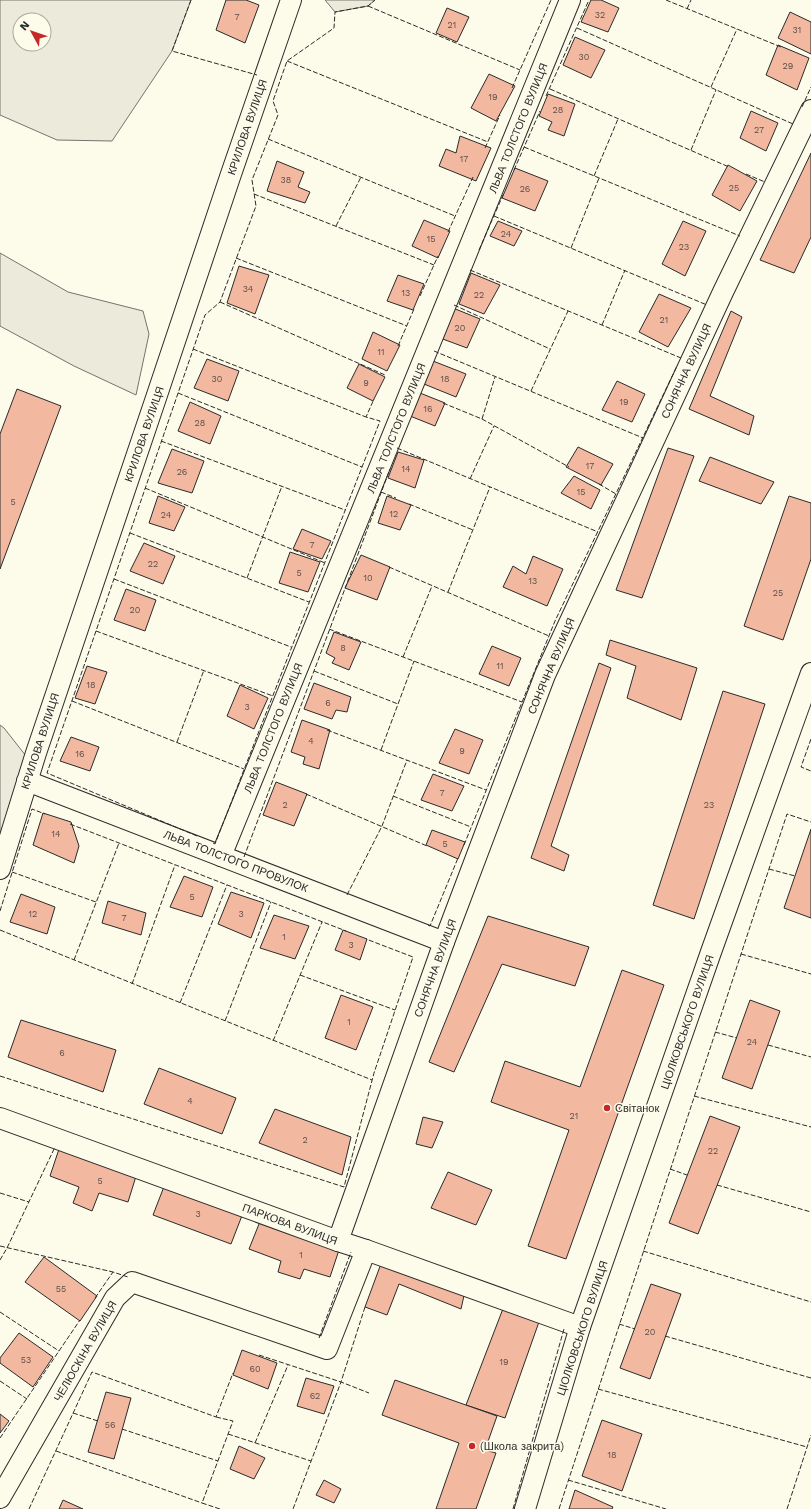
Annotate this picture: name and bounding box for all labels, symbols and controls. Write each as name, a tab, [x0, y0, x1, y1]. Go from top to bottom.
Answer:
house number: 32	[595, 10, 605, 20]
north arrow	[12, 12, 52, 52]
house number: 7	[234, 12, 240, 22]
text: N	[17, 19, 32, 33]
house number: 21	[448, 20, 456, 30]
house number: 31	[793, 25, 801, 35]
house number: 30	[579, 52, 590, 62]
street label: ЛЬВА ТОЛСТОГО ВУЛИЦЯ	[486, 61, 551, 195]
house number: 29	[783, 61, 793, 71]
street label: КРИЛОВА ВУЛИЦЯ	[225, 78, 270, 177]
house number: 19	[488, 92, 498, 102]
house number: 28	[553, 105, 563, 115]
house number: 27	[754, 125, 764, 135]
house number: 17	[460, 154, 468, 164]
house number: 38	[281, 175, 291, 185]
house number: 25	[729, 183, 739, 193]
house number: 26	[520, 184, 530, 194]
house number: 24	[501, 229, 512, 239]
house number: 15	[427, 234, 435, 244]
house number: 23	[679, 242, 689, 252]
house number: 34	[243, 284, 254, 294]
house number: 13	[402, 288, 410, 298]
house number: 22	[474, 290, 484, 300]
house number: 21	[660, 315, 668, 325]
street label: СОНЯЧНА ВУЛИЦЯ	[659, 322, 714, 421]
house number: 20	[455, 323, 466, 333]
house number: 11	[377, 347, 385, 357]
street label: ЛЬВА ТОЛСТОГО ВУЛИЦЯ	[364, 361, 429, 495]
house number: 30	[212, 374, 223, 384]
house number: 18	[440, 374, 450, 384]
house number: 9	[363, 378, 369, 388]
street label: КРИЛОВА ВУЛИЦЯ	[122, 385, 167, 484]
house number: 19	[619, 397, 629, 407]
house number: 16	[424, 404, 432, 414]
house number: 28	[195, 418, 205, 428]
house number: 17	[586, 461, 594, 471]
house number: 14	[401, 464, 411, 474]
house number: 26	[177, 467, 187, 477]
house number: 15	[577, 487, 585, 497]
house number: 5	[10, 497, 16, 507]
house number: 12	[390, 509, 398, 519]
house number: 24	[161, 510, 172, 520]
house number: 7	[309, 540, 315, 550]
house number: 22	[148, 559, 158, 569]
house number: 5	[296, 568, 302, 578]
house number: 10	[363, 573, 373, 583]
house number: 13	[529, 576, 537, 586]
house number: 25	[773, 588, 783, 598]
house number: 20	[130, 605, 141, 615]
street label: СОНЯЧНА ВУЛИЦЯ	[525, 616, 578, 716]
house number: 8	[340, 643, 346, 653]
street label: ЛЬВА ТОЛСТОГО ВУЛИЦЯ	[241, 661, 306, 795]
house number: 11	[496, 661, 504, 671]
house number: 18	[86, 680, 96, 690]
street label: КРИЛОВА ВУЛИЦЯ	[19, 691, 62, 791]
house number: 6	[325, 698, 331, 708]
house number: 3	[244, 702, 250, 712]
house number: 4	[308, 736, 314, 746]
house number: 9	[459, 746, 465, 756]
house number: 16	[76, 749, 84, 759]
house number: 7	[439, 788, 445, 798]
house number: 2	[282, 800, 288, 810]
house number: 23	[704, 800, 714, 810]
street label: ЛЬВА ТОЛСТОГО ПРОВУЛОК	[162, 828, 310, 895]
house number: 14	[51, 829, 61, 839]
house number: 5	[442, 839, 448, 849]
house number: 5	[189, 892, 195, 902]
house number: 12	[29, 909, 37, 919]
house number: 3	[238, 909, 244, 919]
house number: 7	[121, 913, 127, 923]
street label: СОНЯЧНА ВУЛИЦЯ	[412, 917, 459, 1019]
house number: 1	[282, 932, 286, 942]
house number: 3	[348, 940, 354, 950]
street label: ЦІОЛКОВСЬКОГО ВУЛИЦЯ	[658, 953, 717, 1091]
house number: 1	[347, 1017, 351, 1027]
house number: 24	[747, 1037, 758, 1047]
house number: 6	[59, 1048, 65, 1058]
house number: 4	[187, 1096, 193, 1106]
place label: Світанок	[615, 1102, 659, 1115]
marker: Світанок	[602, 1103, 612, 1113]
house number: 21	[570, 1111, 578, 1121]
house number: 2	[302, 1135, 308, 1145]
house number: 22	[708, 1146, 718, 1156]
house number: 5	[97, 1176, 103, 1186]
street label: ПАРКОВА ВУЛИЦЯ	[240, 1201, 339, 1248]
house number: 3	[195, 1209, 201, 1219]
house number: 1	[299, 1250, 303, 1260]
street label: ЦІОЛКОВСЬКОГО ВУЛИЦЯ	[554, 1259, 610, 1397]
house number: 55	[56, 1284, 66, 1294]
street label: ЧЕЛЮСКІНА ВУЛИЦЯ	[51, 1299, 120, 1404]
house number: 20	[645, 1327, 656, 1337]
house number: 53	[21, 1355, 31, 1365]
house number: 19	[499, 1357, 509, 1367]
house number: 60	[249, 1364, 261, 1374]
house number: 62	[310, 1391, 320, 1401]
house number: 56	[105, 1420, 115, 1430]
place label: (Школа закрита)	[480, 1440, 564, 1453]
marker: (Школа закрита)	[467, 1441, 477, 1451]
house number: 18	[607, 1450, 617, 1460]

